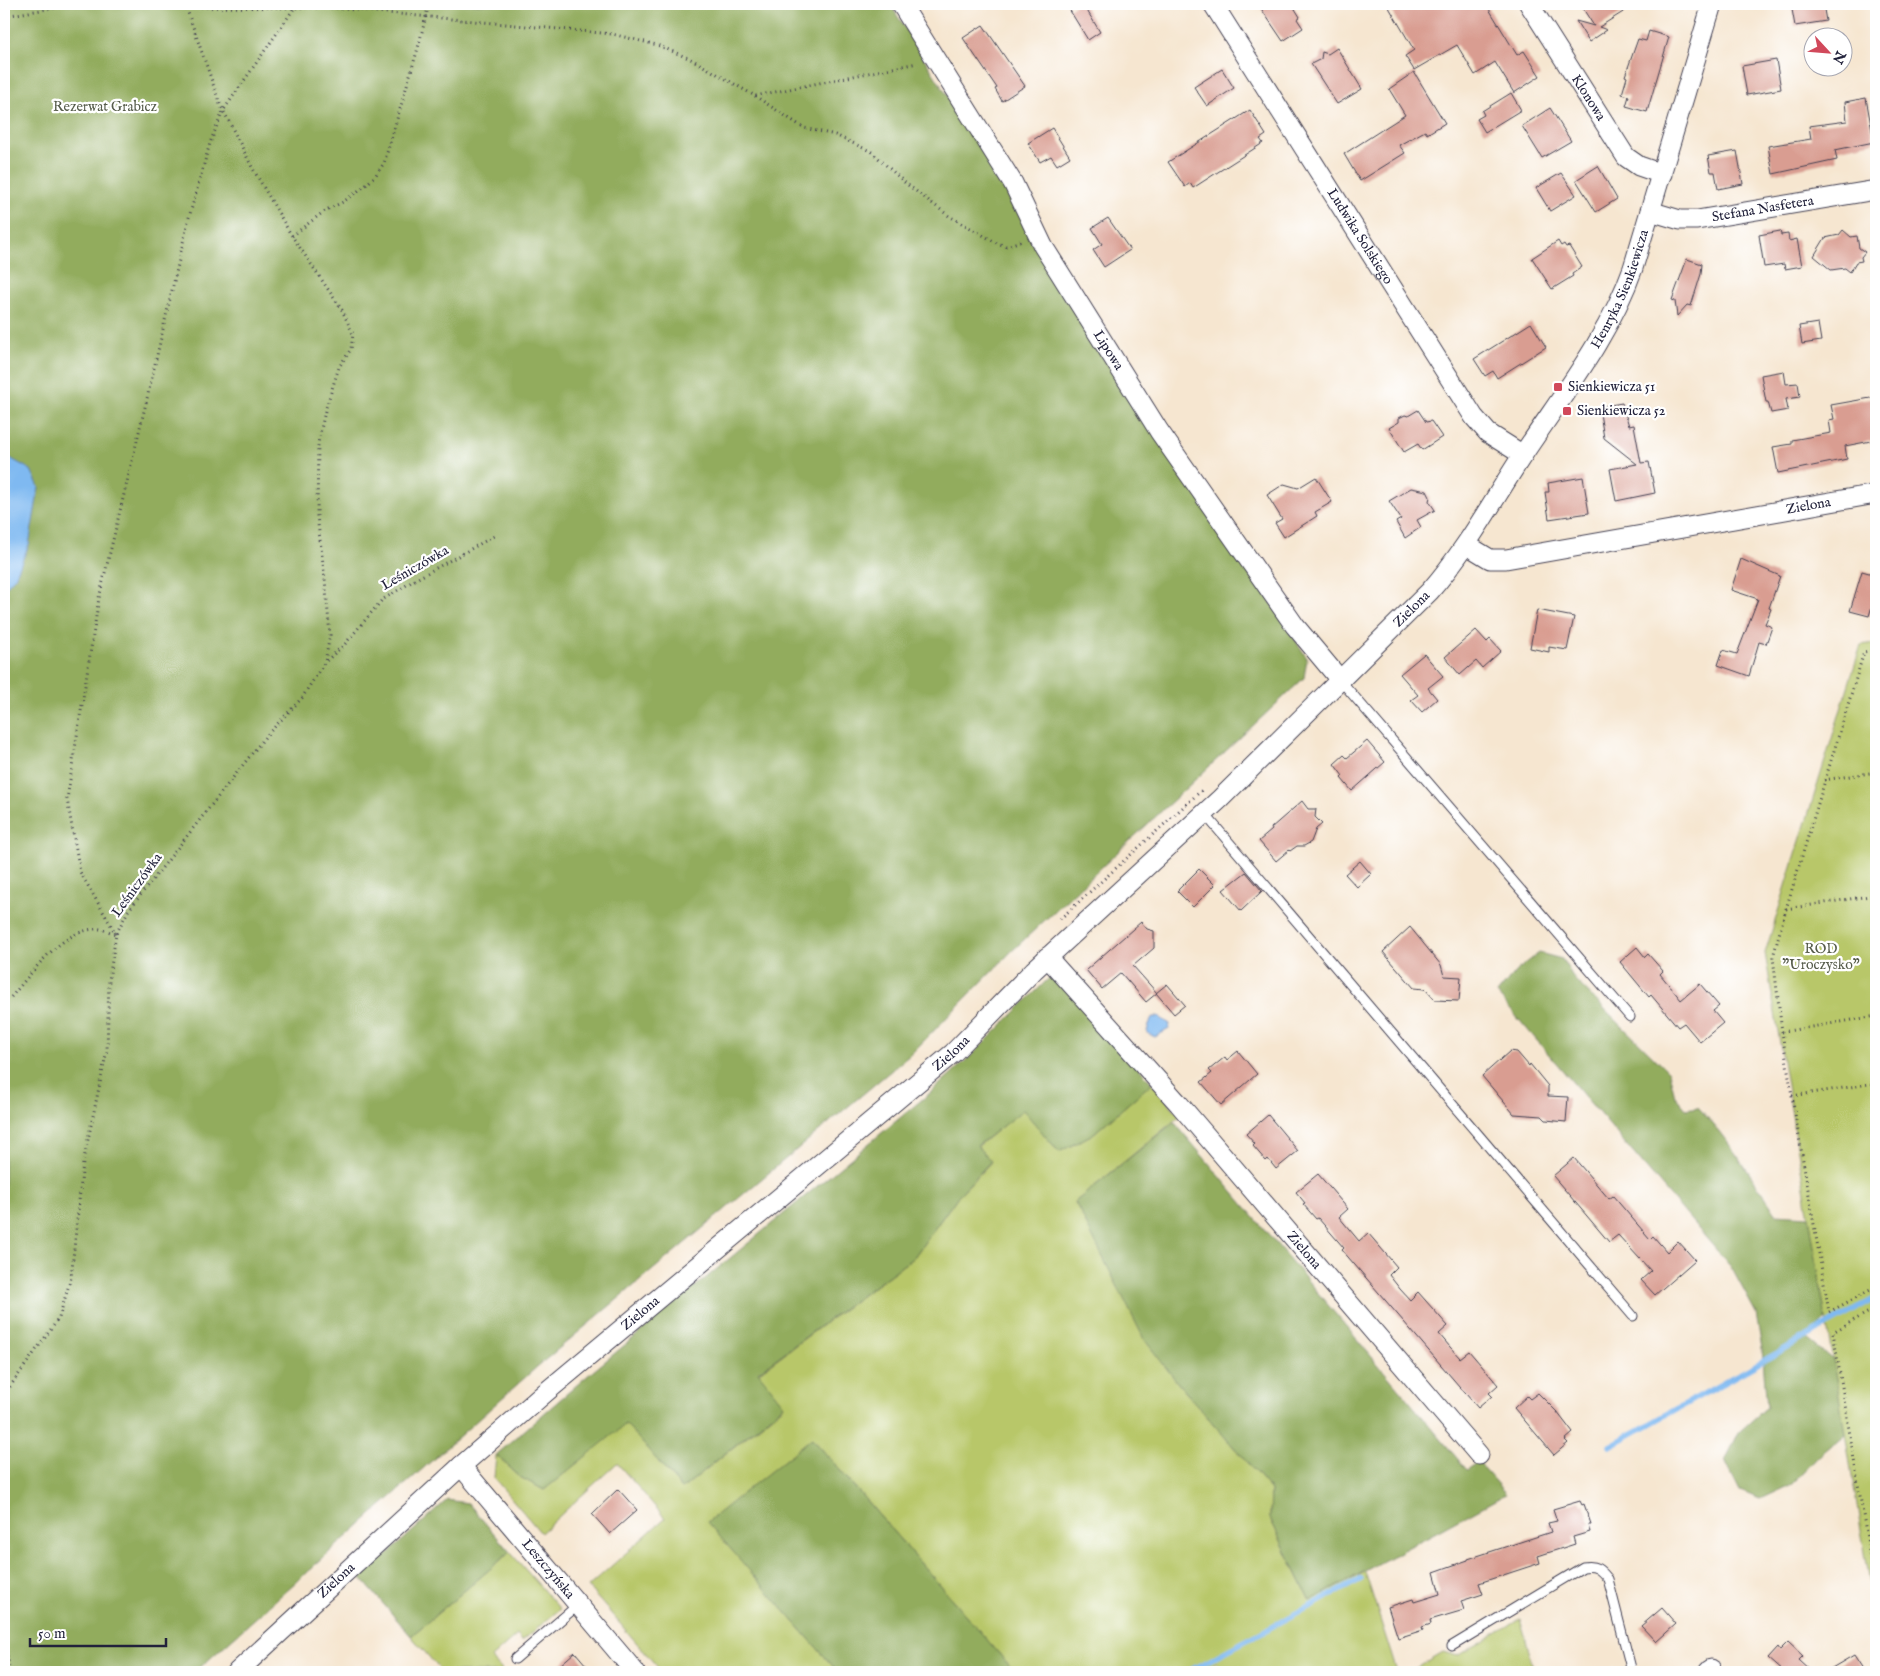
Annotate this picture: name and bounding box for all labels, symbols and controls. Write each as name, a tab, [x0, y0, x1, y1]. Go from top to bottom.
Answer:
north arrow	[1802, 28, 1852, 78]
text: N	[1828, 47, 1850, 67]
street label: Klonowa	[1567, 71, 1610, 125]
park label: Rezerwat Grabicz	[53, 98, 158, 116]
street label: Ludwika Solskiego	[1323, 185, 1397, 288]
street label: Stefana Nasfetera	[1711, 191, 1816, 226]
street label: Henryka Sienkiewicza	[1587, 227, 1653, 352]
street label: Lipowa	[1089, 327, 1128, 374]
place label: Sienkiewicza 51	[1568, 378, 1655, 396]
marker: Sienkiewicza 51	[1552, 381, 1564, 393]
place label: Sienkiewicza 52	[1577, 402, 1666, 420]
marker: Sienkiewicza 52	[1561, 405, 1573, 417]
street label: Zielona	[1785, 493, 1833, 519]
street label: Leśniczówka	[378, 541, 453, 595]
street label: Zielona	[1389, 586, 1434, 631]
street label: Leśniczówka	[108, 849, 167, 921]
park label: ROD "Uroczysko"	[1782, 940, 1860, 974]
street label: Zielona	[929, 1031, 975, 1075]
street label: Zielona	[1283, 1227, 1326, 1274]
street label: Zielona	[618, 1291, 664, 1335]
street label: Leszczyńska	[518, 1535, 579, 1604]
street label: Zielona	[314, 1558, 360, 1602]
scale bar	[30, 1616, 166, 1648]
text: 50 m	[38, 1624, 66, 1643]

